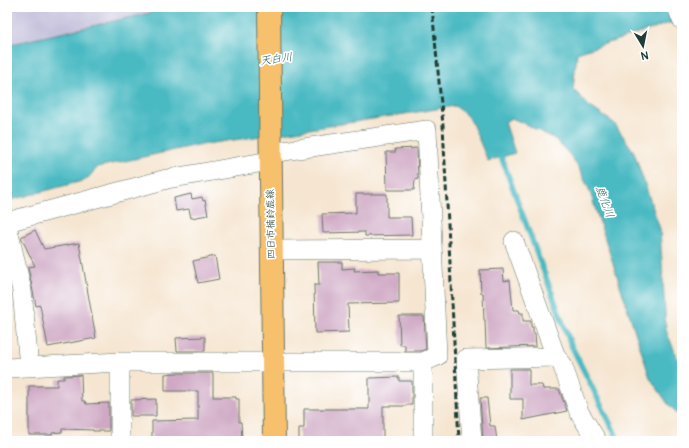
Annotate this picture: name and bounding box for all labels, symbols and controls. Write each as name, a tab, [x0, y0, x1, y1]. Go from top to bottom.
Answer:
north arrow	[623, 26, 663, 66]
text: N	[639, 48, 649, 63]
water label: 天白川	[259, 50, 293, 68]
water label: 鹿化川	[593, 184, 617, 220]
street label: 四日市楠鈴鹿線	[264, 189, 278, 259]

